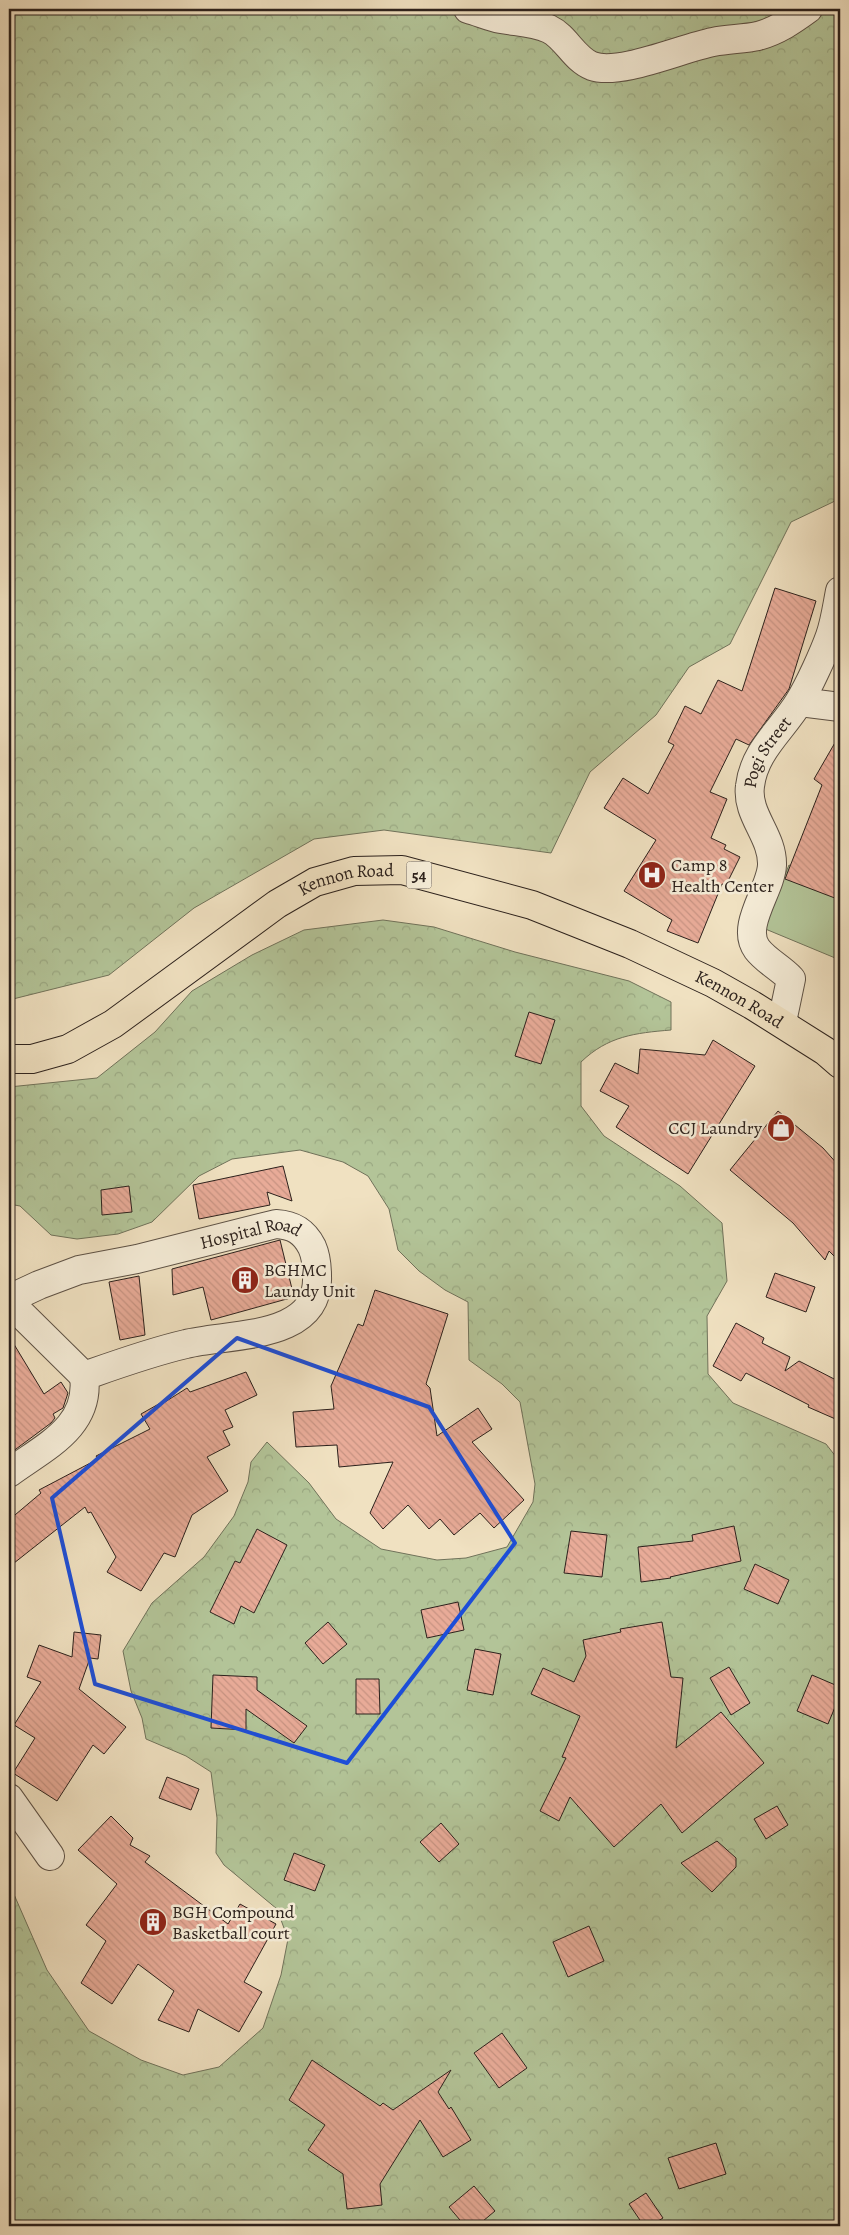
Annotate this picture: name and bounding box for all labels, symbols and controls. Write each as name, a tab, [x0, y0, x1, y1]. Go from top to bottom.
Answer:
street label: Pogi Street	[738, 711, 797, 790]
place label: Camp 8 Health Center	[671, 853, 774, 898]
street label: Kennon Road	[293, 858, 394, 902]
hospital icon: Camp 8 Health Center	[637, 860, 667, 890]
road number: 54	[406, 862, 432, 888]
street label: Kennon Road	[691, 964, 788, 1034]
shop icon: CCJ Laundry	[766, 1113, 796, 1143]
place label: CCJ Laundry	[668, 1116, 763, 1140]
street label: Hospital Road	[197, 1212, 307, 1255]
place label: BGHMC Laundy Unit	[264, 1258, 355, 1303]
building icon: BGHMC Laundy Unit	[230, 1265, 260, 1295]
place label: BGH Compound Basketball court	[172, 1900, 295, 1945]
building icon: BGH Compound Basketball court	[138, 1907, 168, 1937]

